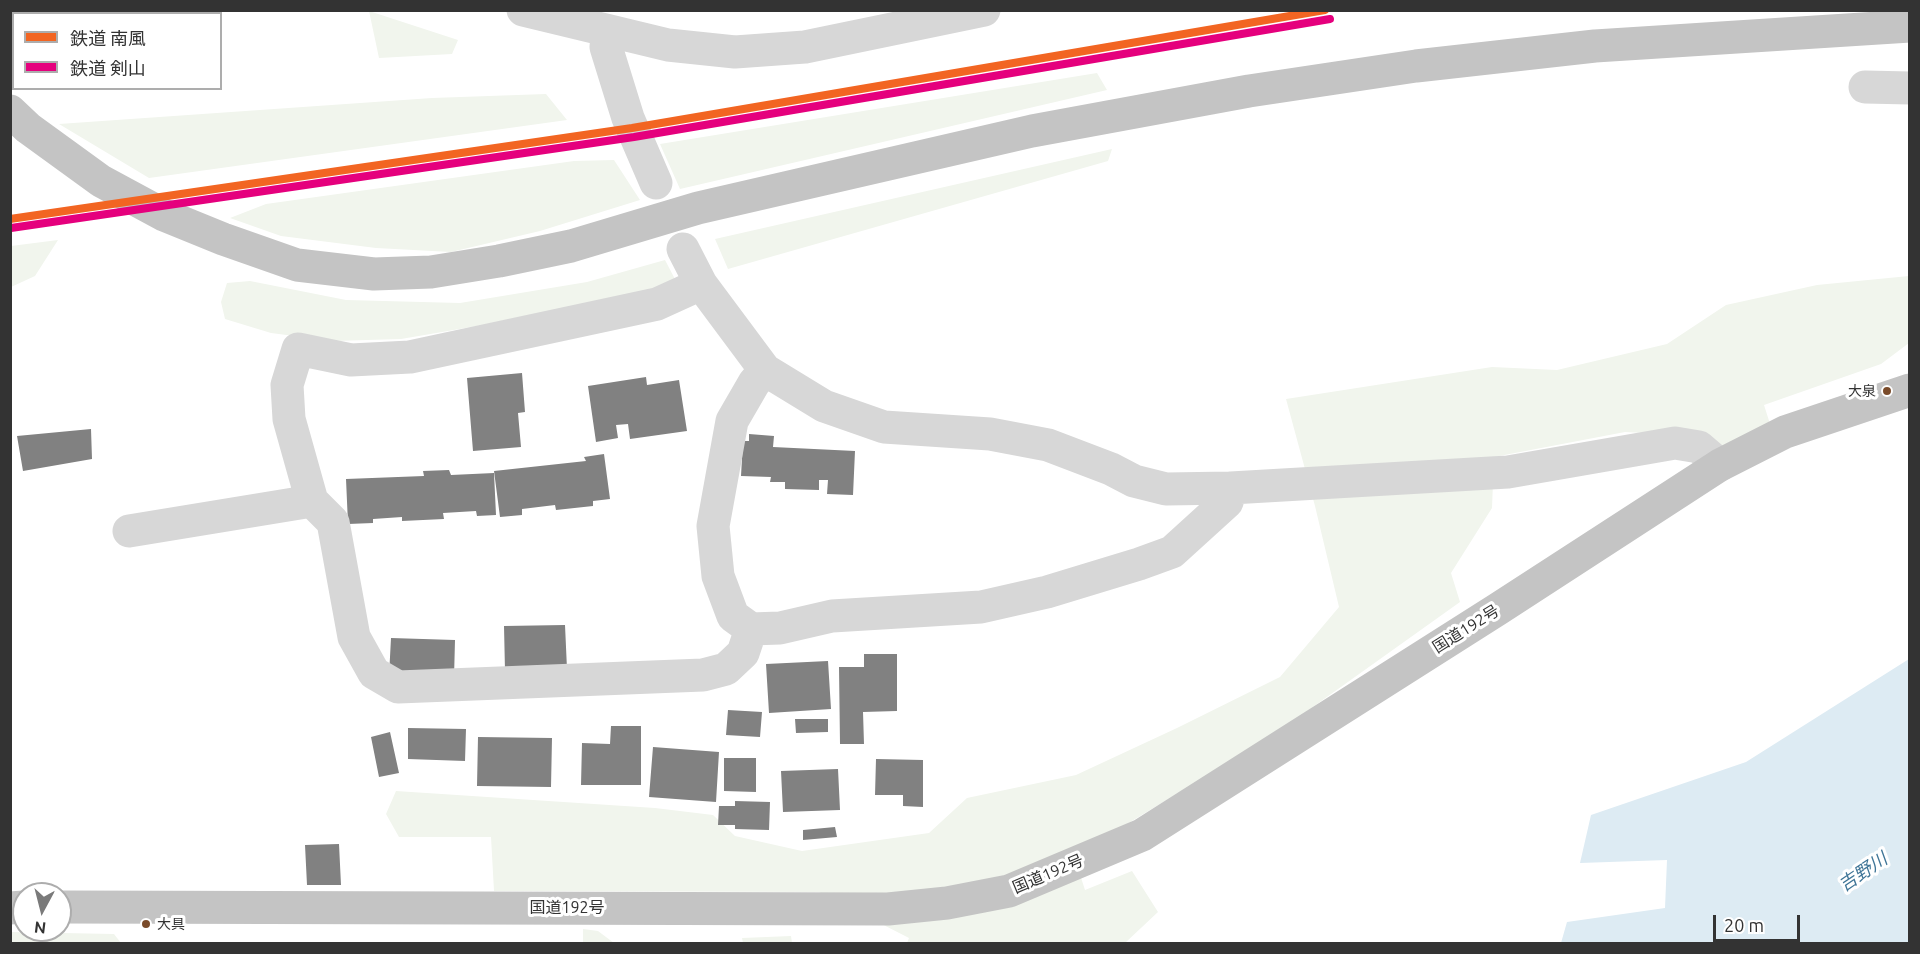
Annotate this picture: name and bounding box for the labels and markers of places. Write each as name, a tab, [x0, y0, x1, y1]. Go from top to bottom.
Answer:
place label: 大泉	[1848, 383, 1876, 399]
marker: 大泉	[1881, 385, 1893, 397]
place label: 大具	[157, 916, 185, 932]
marker: 大具	[140, 918, 152, 930]

